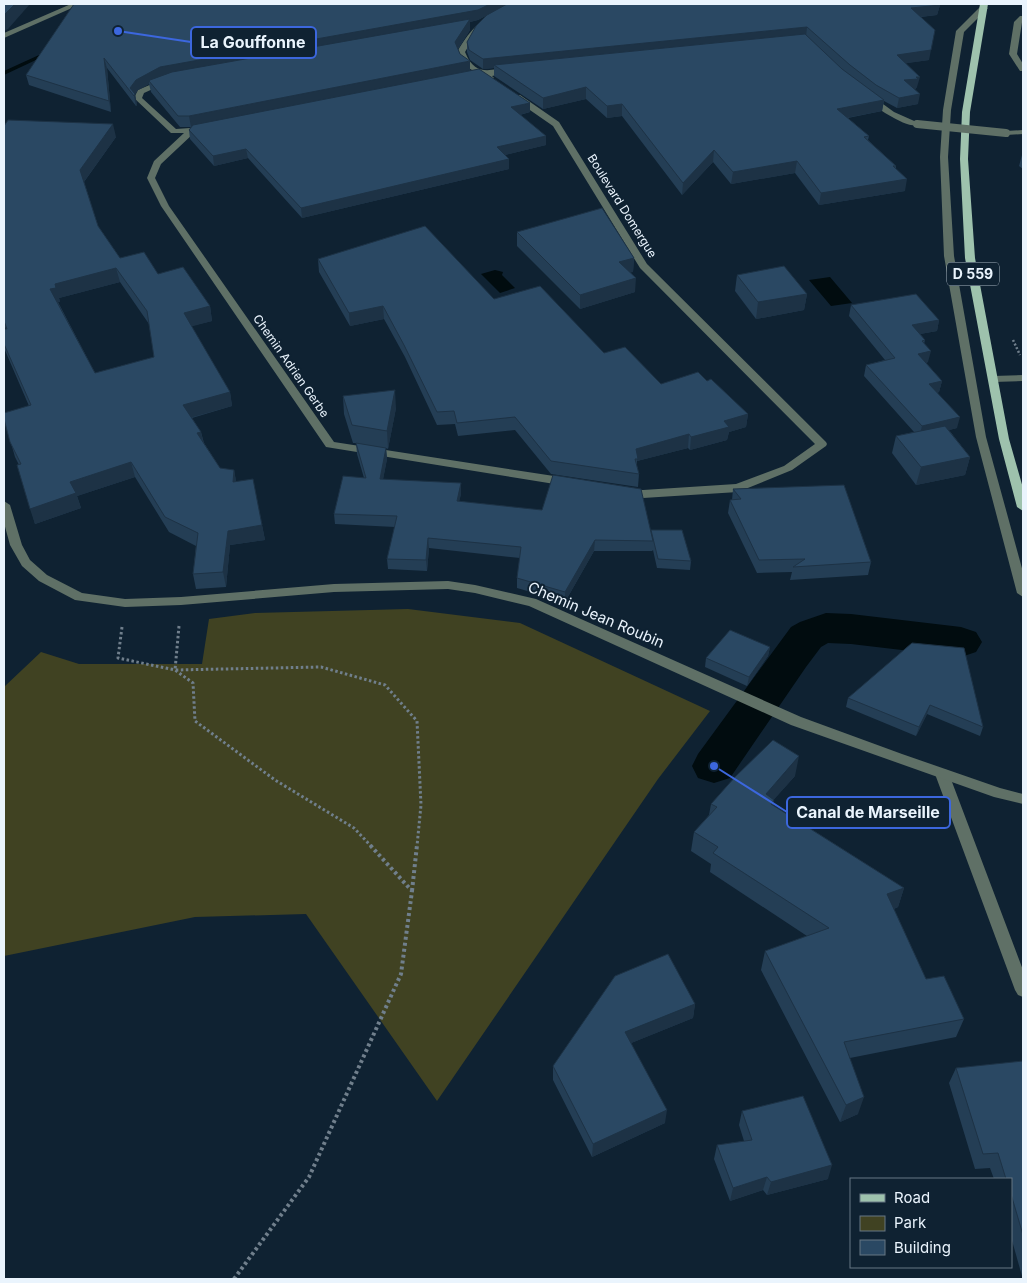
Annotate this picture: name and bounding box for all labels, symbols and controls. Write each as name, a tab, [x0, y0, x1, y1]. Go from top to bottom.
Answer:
callout: La Gouffonne	[191, 27, 316, 58]
text: La Gouffonne	[201, 32, 305, 52]
street label: Boulevard Domergue	[584, 151, 660, 260]
road number: D 559	[947, 262, 999, 286]
street label: Chemin Adrien Gerbe	[250, 311, 333, 420]
street label: Chemin Jean Roubin	[525, 577, 667, 652]
callout: Canal de Marseille	[787, 797, 950, 828]
text: Canal de Marseille	[796, 802, 940, 822]
legend	[850, 1178, 1012, 1268]
text: Road	[894, 1188, 930, 1207]
text: Park	[894, 1213, 927, 1232]
text: Building	[894, 1238, 951, 1257]

